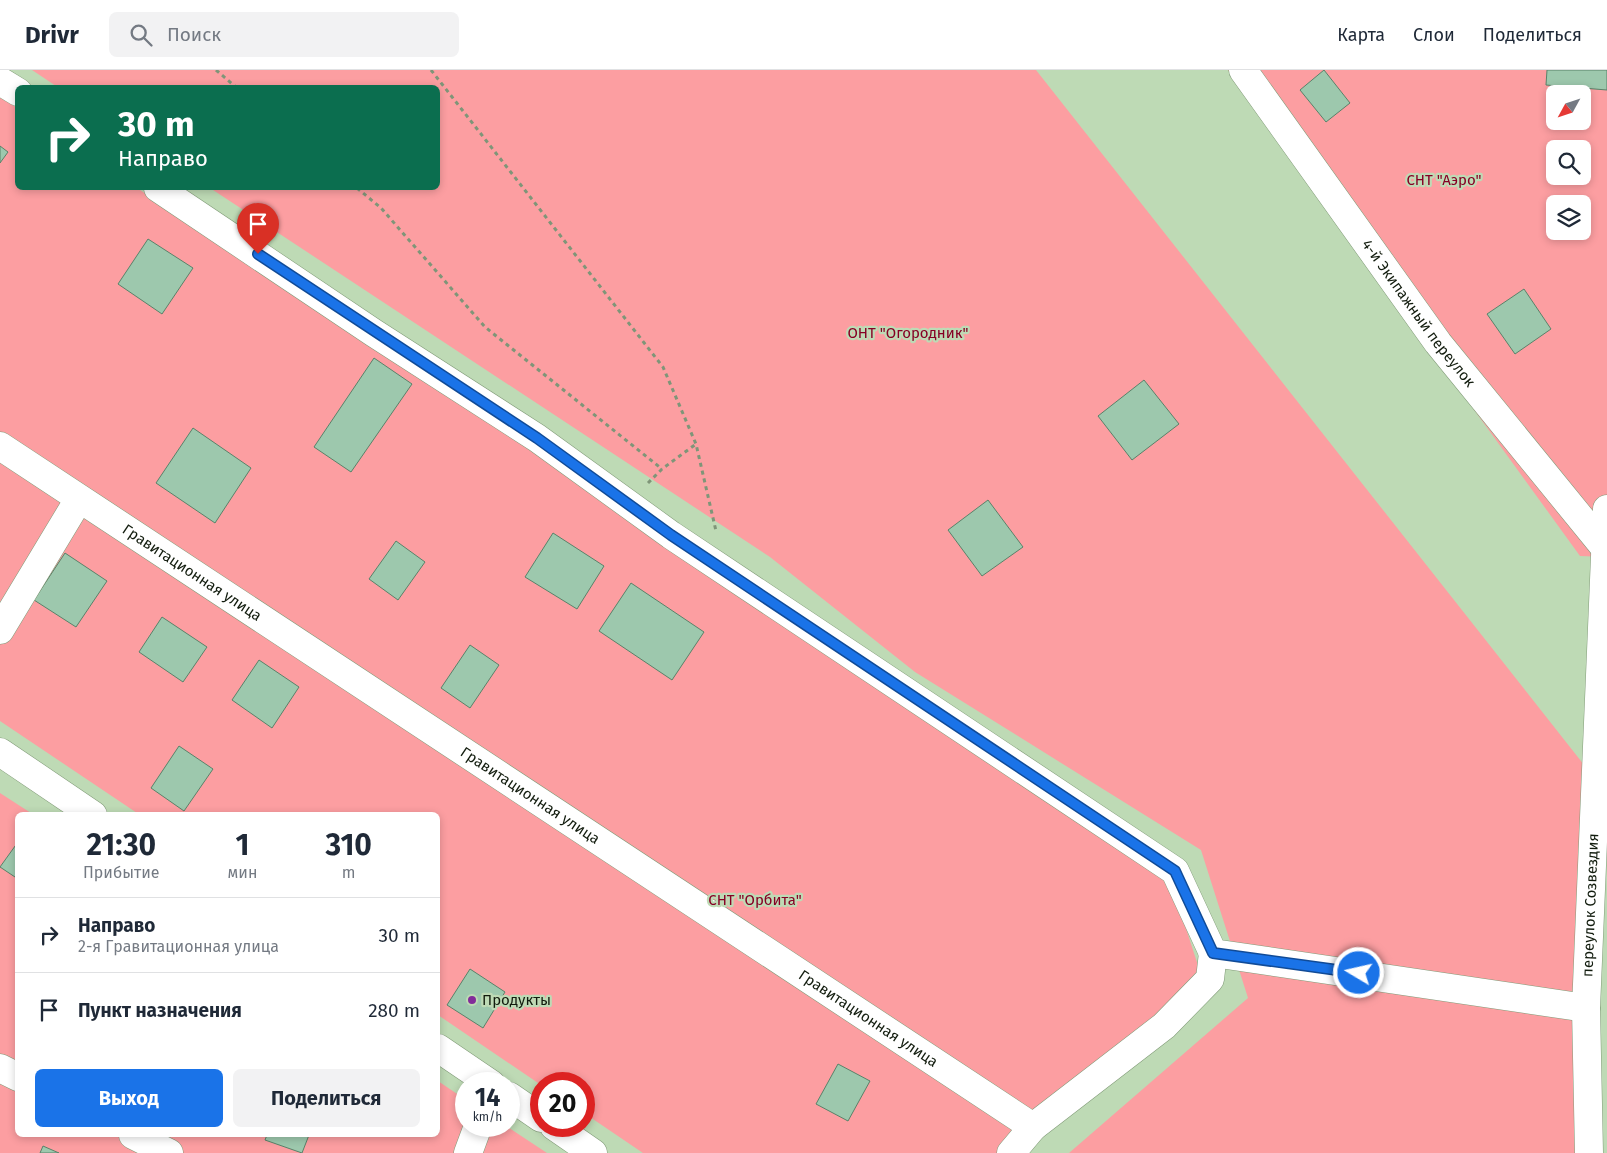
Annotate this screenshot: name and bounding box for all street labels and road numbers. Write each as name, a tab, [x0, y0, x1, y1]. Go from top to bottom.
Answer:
street label: 4-й Экипажный переулок	[1358, 236, 1479, 391]
street label: Гравитационная улица	[119, 520, 265, 625]
street label: Гравитационная улица	[457, 743, 603, 848]
street label: переулок Созвездия	[1578, 833, 1602, 977]
street label: Гравитационная улица	[795, 966, 941, 1071]

